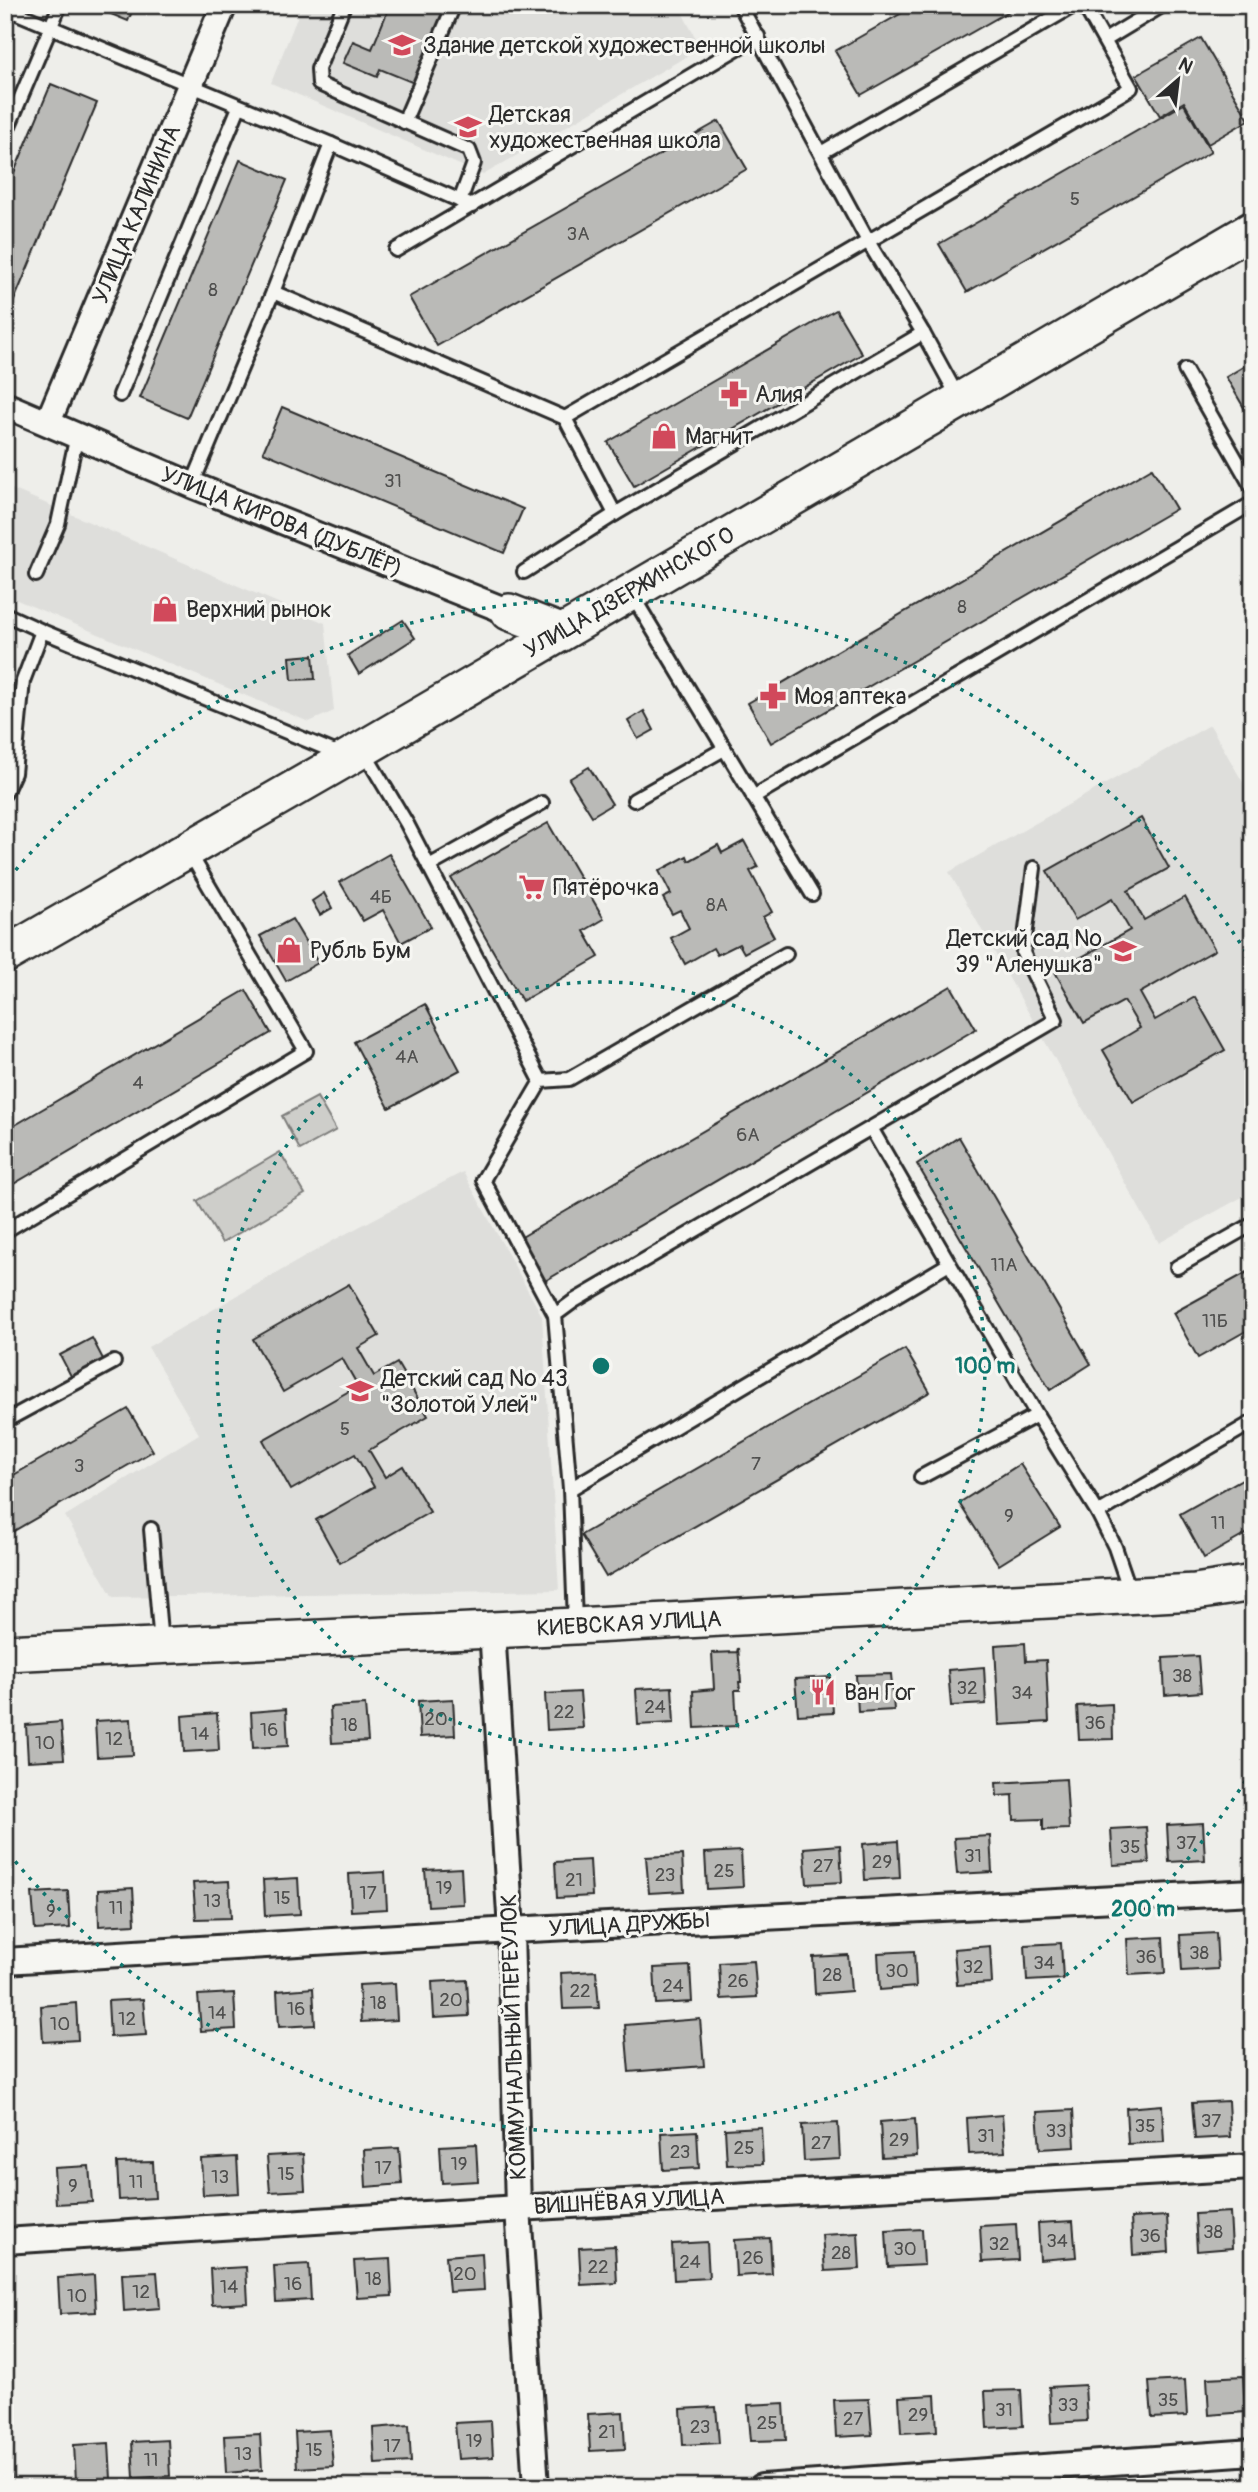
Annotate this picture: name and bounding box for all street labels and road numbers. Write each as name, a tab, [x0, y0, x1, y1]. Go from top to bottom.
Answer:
street label: УЛИЦА КАЛИНИНА	[86, 120, 187, 308]
street label: УЛИЦА КИРОВА (ДУБЛЁР)	[157, 460, 407, 583]
street label: УЛИЦА ДЗЕРЖИНСКОГО	[519, 520, 740, 665]
street label: КИЕВСКАЯ УЛИЦА	[536, 1604, 722, 1643]
street label: КОММУНАЛЬНЫЙ ПЕРЕУЛОК	[494, 1893, 533, 2181]
street label: УЛИЦА ДРУЖБЫ	[548, 1906, 710, 1943]
street label: ВИШНЁВАЯ УЛИЦА	[533, 2182, 725, 2221]

